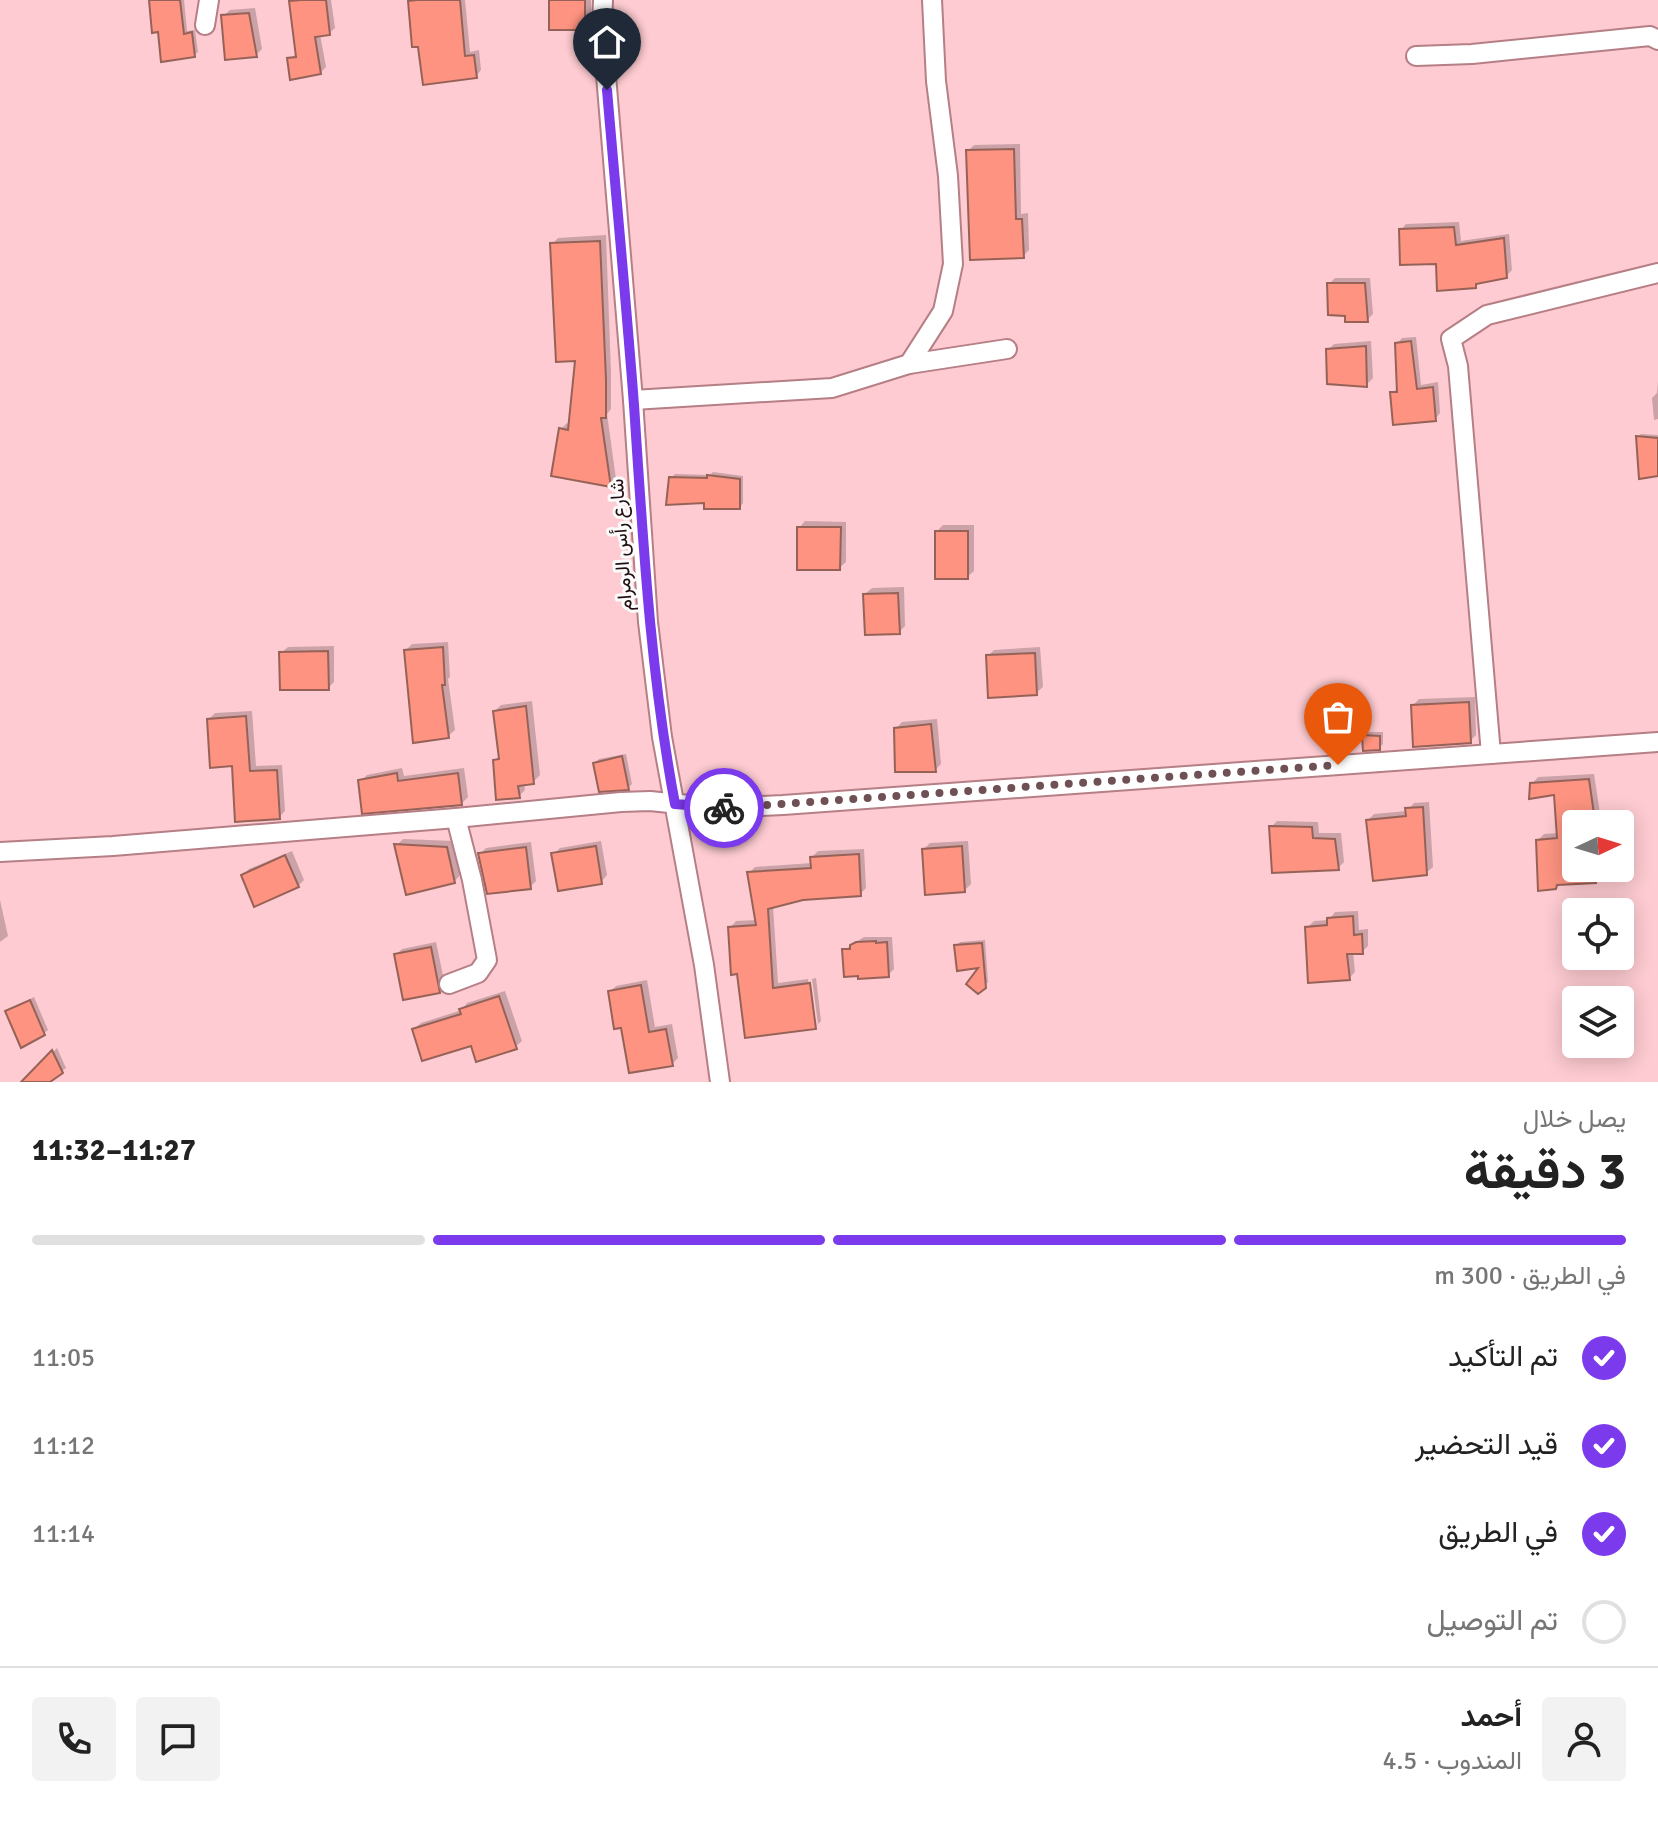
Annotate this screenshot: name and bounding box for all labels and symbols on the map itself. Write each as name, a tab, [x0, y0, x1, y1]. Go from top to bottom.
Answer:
pin	[573, 8, 641, 90]
street label: شارع رأس الرمرام	[604, 478, 639, 612]
pin	[1304, 683, 1372, 765]
courier	[684, 768, 764, 848]
north arrow	[1562, 810, 1634, 882]

